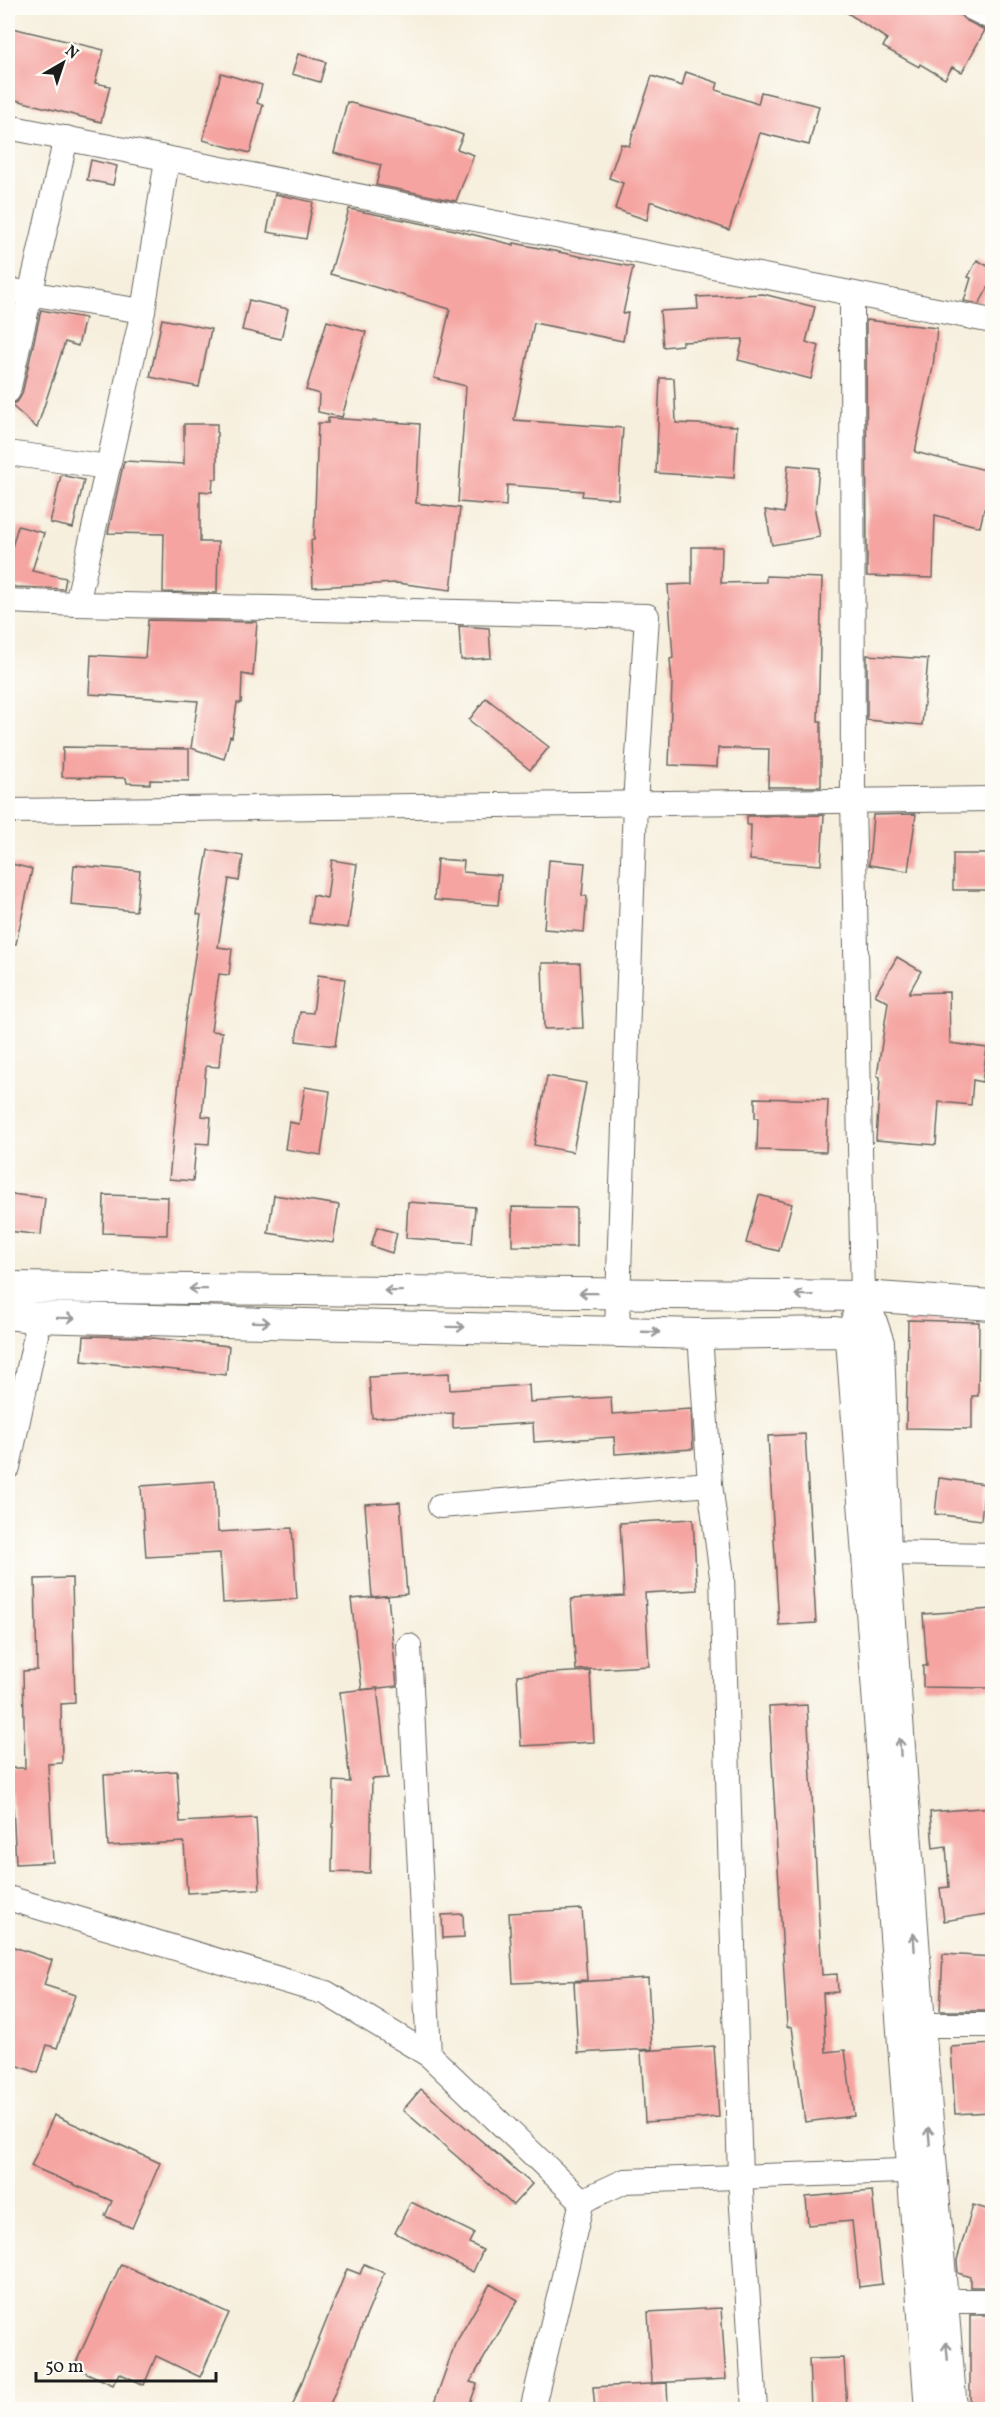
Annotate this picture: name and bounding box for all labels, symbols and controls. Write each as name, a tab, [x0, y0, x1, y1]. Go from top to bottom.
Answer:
north arrow	[33, 33, 93, 93]
text: N	[60, 41, 83, 65]
one-way arrow	[189, 1283, 209, 1295]
one-way arrow	[384, 1285, 404, 1297]
one-way arrow	[579, 1287, 599, 1299]
one-way arrow	[795, 1289, 815, 1301]
one-way arrow	[55, 1312, 75, 1323]
one-way arrow	[250, 1317, 270, 1328]
one-way arrow	[445, 1321, 465, 1333]
one-way arrow	[640, 1327, 660, 1338]
one-way arrow	[894, 1738, 905, 1758]
one-way arrow	[908, 1932, 919, 1952]
one-way arrow	[923, 2126, 934, 2146]
one-way arrow	[941, 2342, 952, 2362]
scale bar	[36, 2345, 216, 2383]
text: 50 m	[45, 2355, 84, 2380]

